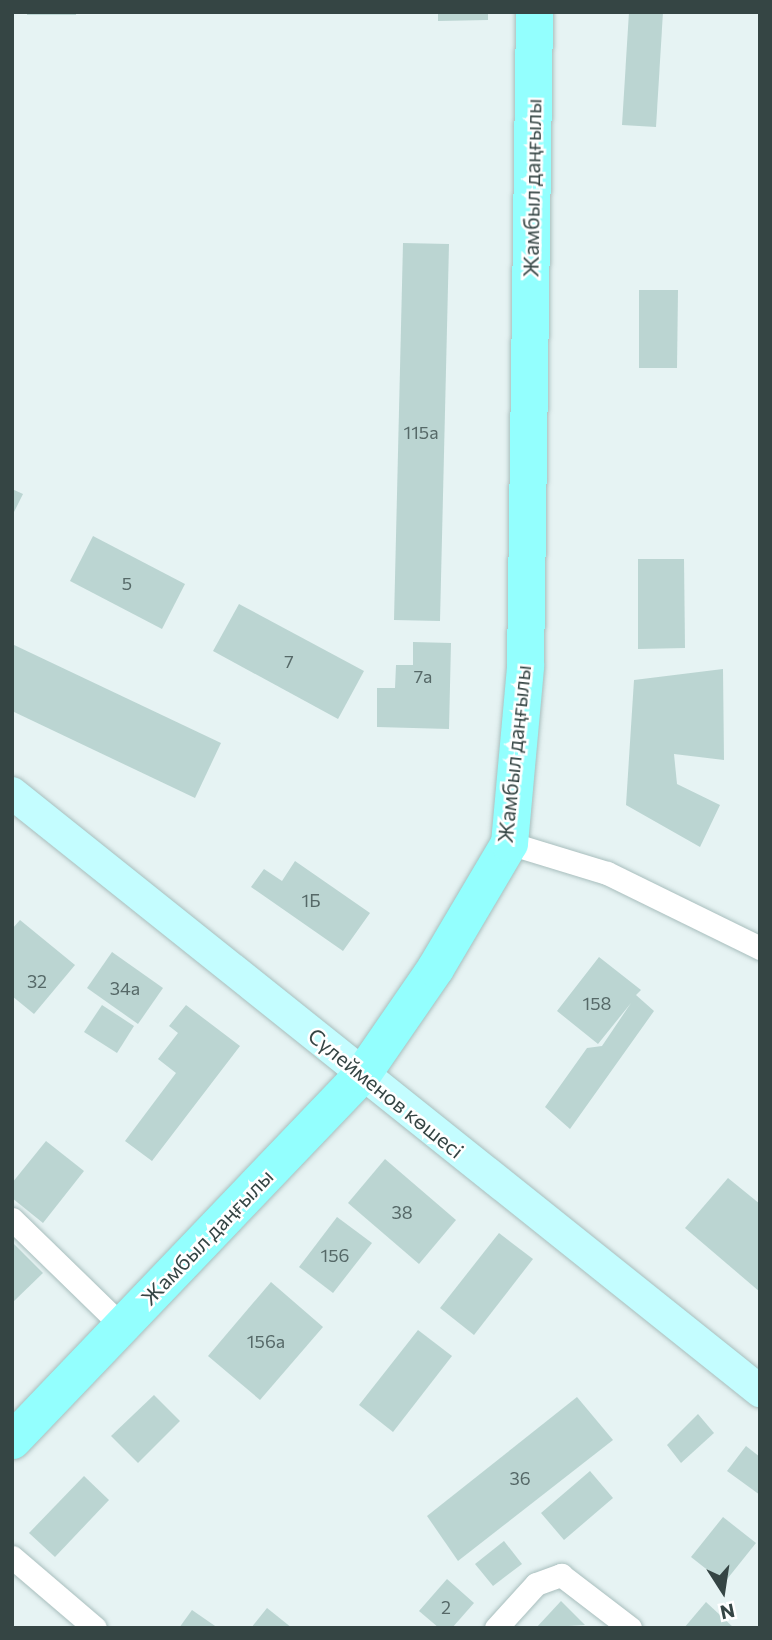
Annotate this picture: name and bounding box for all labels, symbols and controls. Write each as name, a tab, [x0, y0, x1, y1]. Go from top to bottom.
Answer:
street label: Жамбыл даңғылы	[518, 98, 546, 278]
house number: 115а	[403, 421, 439, 443]
house number: 5	[122, 572, 132, 594]
house number: 7	[284, 650, 294, 672]
street label: Жамбыл даңғылы	[492, 664, 536, 844]
house number: 7а	[414, 665, 432, 687]
house number: 1Б	[302, 889, 320, 911]
house number: 32	[27, 970, 47, 992]
house number: 34а	[110, 977, 140, 999]
house number: 158	[583, 992, 611, 1014]
street label: Сүлейменов көшесі	[303, 1023, 469, 1163]
street label: Жамбыл даңғылы	[136, 1164, 278, 1310]
house number: 38	[391, 1201, 413, 1223]
house number: 156	[321, 1244, 349, 1266]
house number: 156а	[247, 1330, 285, 1352]
house number: 36	[509, 1467, 531, 1489]
north arrow	[688, 1556, 758, 1626]
house number: 2	[441, 1596, 451, 1618]
text: N	[718, 1599, 737, 1625]

